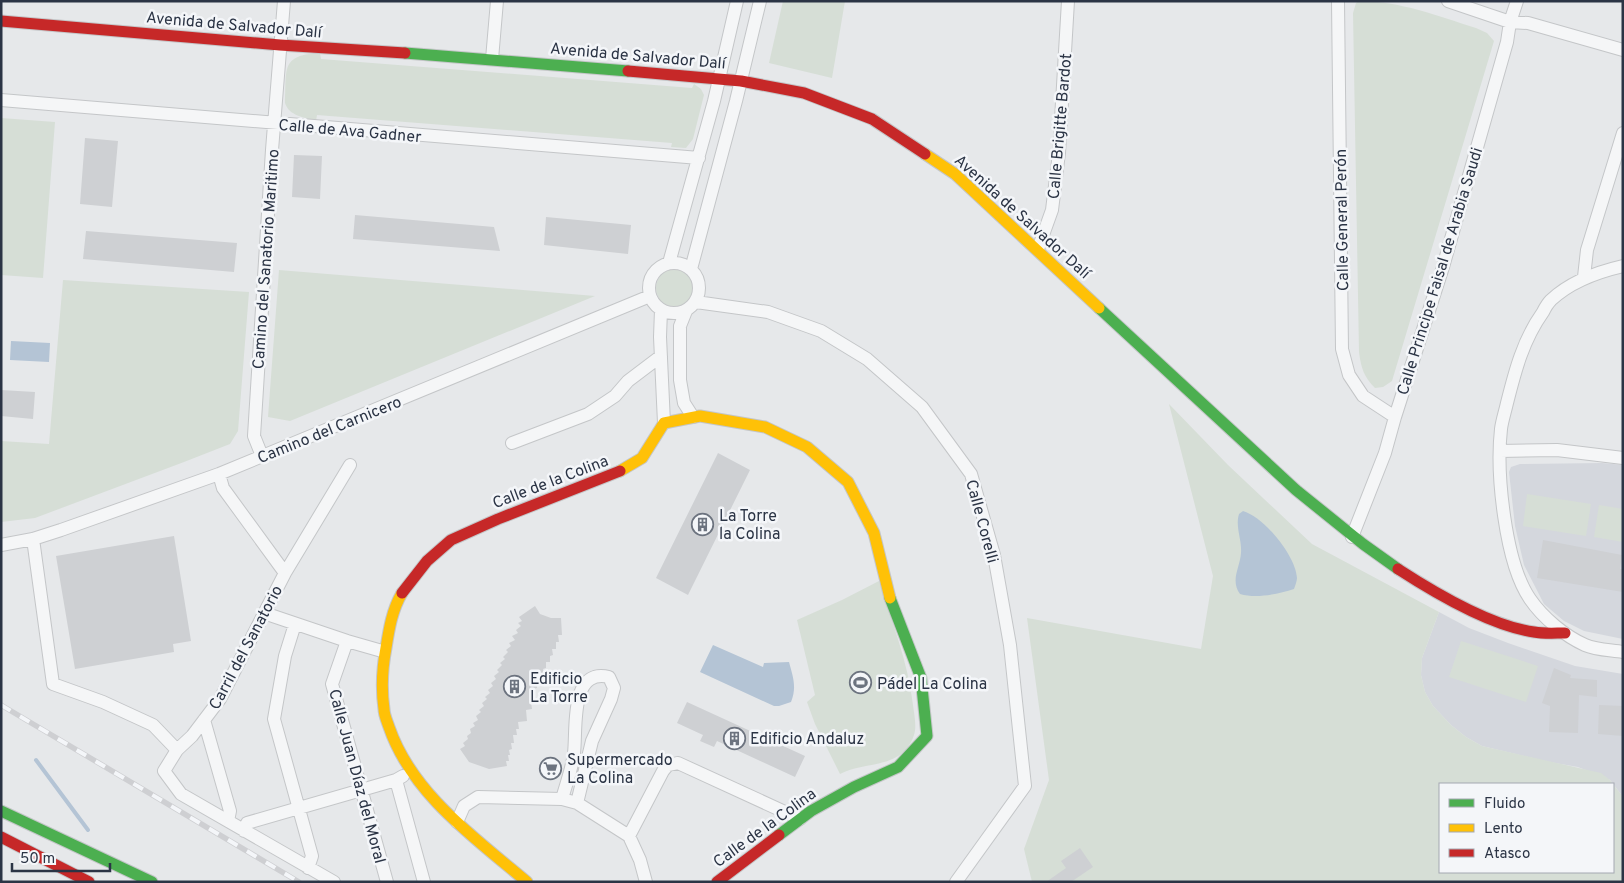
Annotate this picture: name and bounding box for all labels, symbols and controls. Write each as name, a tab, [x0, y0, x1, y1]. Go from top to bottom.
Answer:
street label: Avenida de Salvador Dalí	[145, 8, 324, 44]
street label: Avenida de Salvador Dalí	[549, 39, 728, 75]
street label: Calle Brigitte Bardot	[1045, 52, 1077, 200]
street label: Calle de Ava Gadner	[278, 116, 422, 148]
street label: Calle Principe Faisal de Arabia Saudi	[1394, 145, 1488, 398]
street label: Camino del Sanatorio Maritimo	[249, 148, 285, 370]
street label: Calle General Perón	[1332, 149, 1354, 291]
street label: Avenida de Salvador Dalí	[949, 151, 1095, 285]
street label: Camino del Carnicero	[255, 393, 405, 469]
street label: Calle de la Colina	[490, 452, 611, 514]
street label: Calle Corelli	[960, 478, 1002, 565]
place label: La Torre la Colina	[719, 507, 781, 545]
building icon: La Torre la Colina	[691, 512, 715, 536]
street label: Carril del Sanatorio	[205, 582, 288, 714]
place label: Edificio La Torre	[530, 670, 588, 708]
sports icon: Pádel La Colina	[849, 671, 873, 695]
building icon: Edificio La Torre	[502, 675, 526, 699]
place label: Pádel La Colina	[877, 675, 987, 695]
street label: Calle Juan Díaz del Moral	[323, 687, 389, 866]
building icon: Edificio Andaluz	[722, 726, 746, 750]
place label: Edificio Andaluz	[750, 730, 864, 750]
place label: Supermercado La Colina	[567, 751, 673, 789]
supermarket icon: Supermercado La Colina	[539, 756, 563, 780]
legend	[1439, 783, 1614, 873]
street label: Calle de la Colina	[710, 785, 821, 873]
text: Fluido	[1484, 795, 1525, 814]
text: Lento	[1484, 820, 1523, 839]
scale bar	[12, 840, 110, 872]
text: Atasco	[1484, 845, 1530, 864]
text: 50 m	[20, 850, 55, 869]

